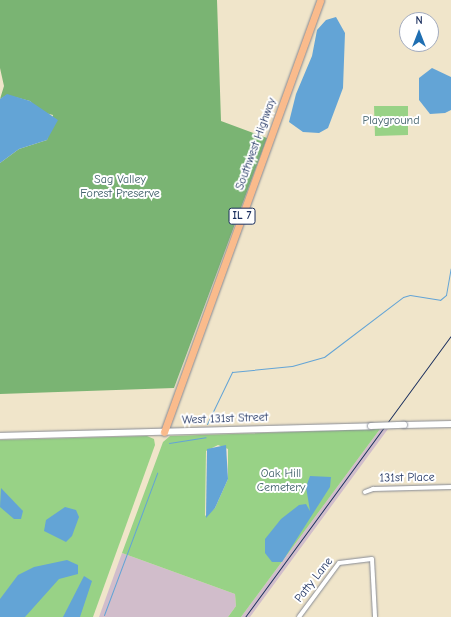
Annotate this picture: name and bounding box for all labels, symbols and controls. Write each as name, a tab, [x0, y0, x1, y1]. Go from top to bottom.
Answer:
north arrow	[399, 12, 439, 52]
text: N	[415, 14, 423, 27]
street label: Southwest Highway	[233, 96, 279, 192]
park label: Playground	[362, 114, 420, 128]
park label: Sag Valley Forest Preserve	[80, 173, 160, 201]
road number: IL 7	[228, 207, 256, 225]
street label: West 131st Street	[182, 410, 268, 428]
park label: Oak Hill Cemetery	[257, 467, 305, 495]
street label: 131st Place	[379, 470, 435, 486]
street label: Patty Lane	[292, 555, 336, 605]

